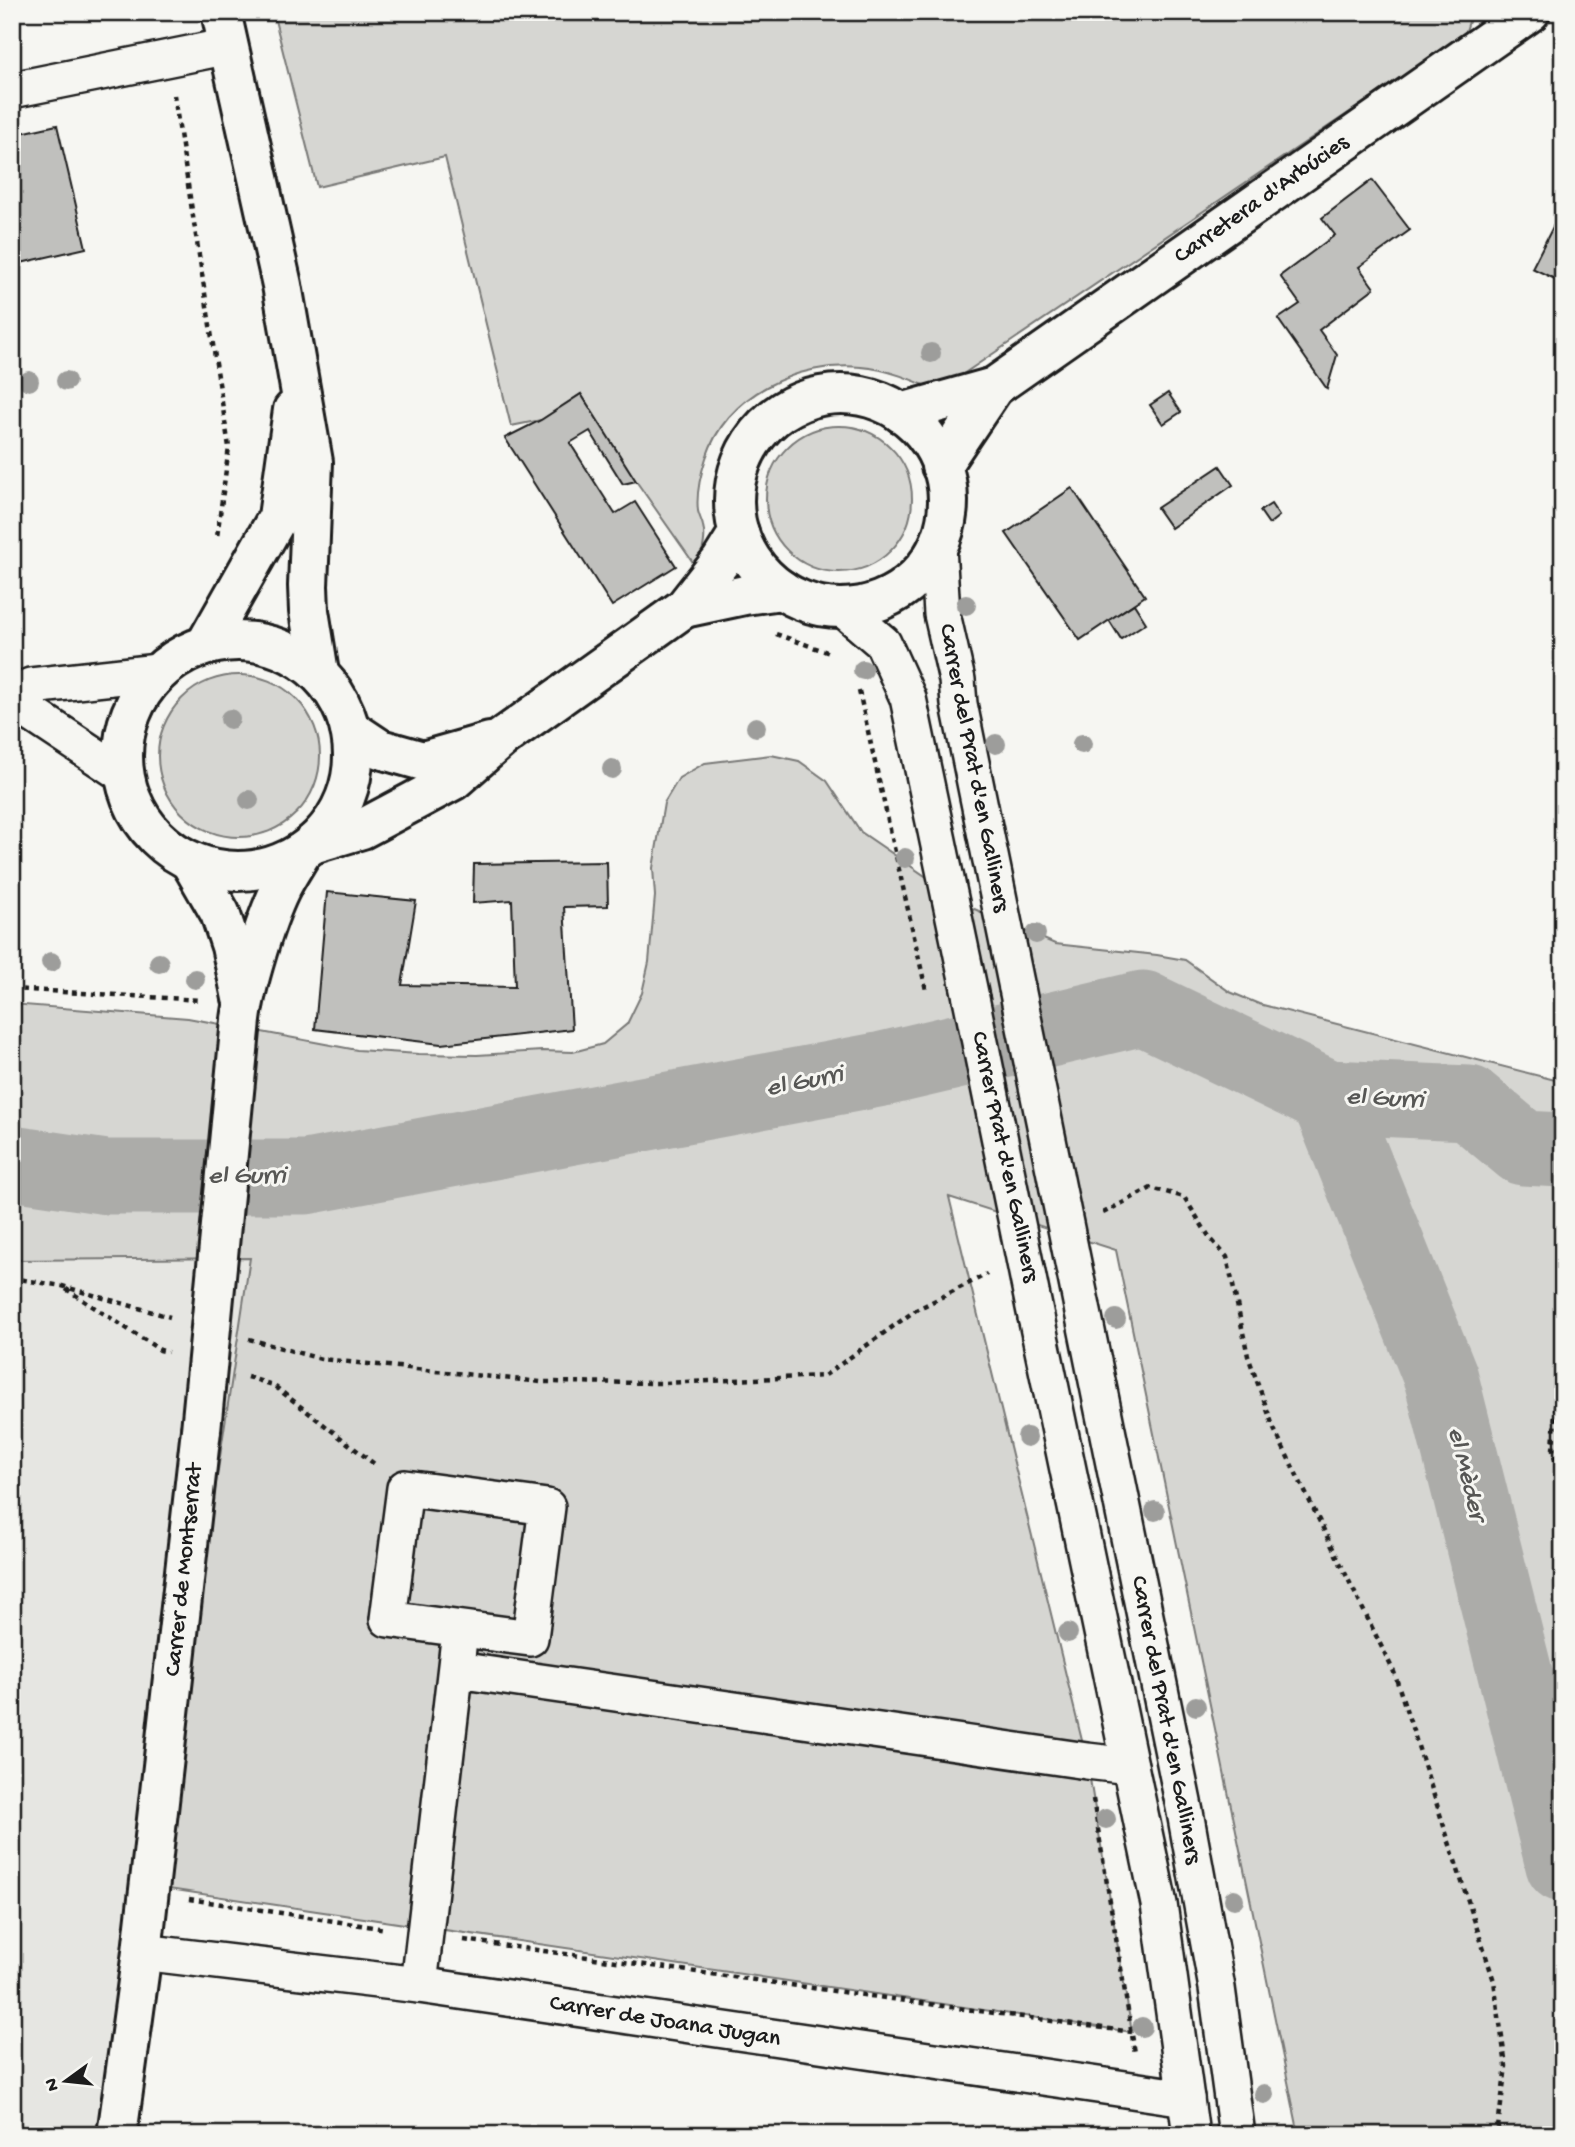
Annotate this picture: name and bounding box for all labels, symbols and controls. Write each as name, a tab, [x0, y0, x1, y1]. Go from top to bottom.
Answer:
street label: Carretera d'Arbúcies	[1169, 128, 1356, 271]
street label: Carrer del Prat d'en Galliners	[931, 622, 1015, 916]
street label: Carrer Prat d'en Galliners	[963, 1029, 1045, 1286]
water label: el Gurri	[764, 1060, 850, 1106]
water label: el Gurri	[1345, 1082, 1428, 1118]
water label: el Gurri	[208, 1162, 289, 1193]
water label: el Mèder	[1439, 1424, 1493, 1528]
street label: Carrer de Montserrat	[159, 1460, 211, 1678]
street label: Carrer del Prat d'en Galliners	[1123, 1574, 1207, 1868]
street label: Carrer de Joana Jugan	[548, 1989, 783, 2055]
north arrow	[32, 2046, 102, 2116]
text: N	[40, 2076, 66, 2093]

